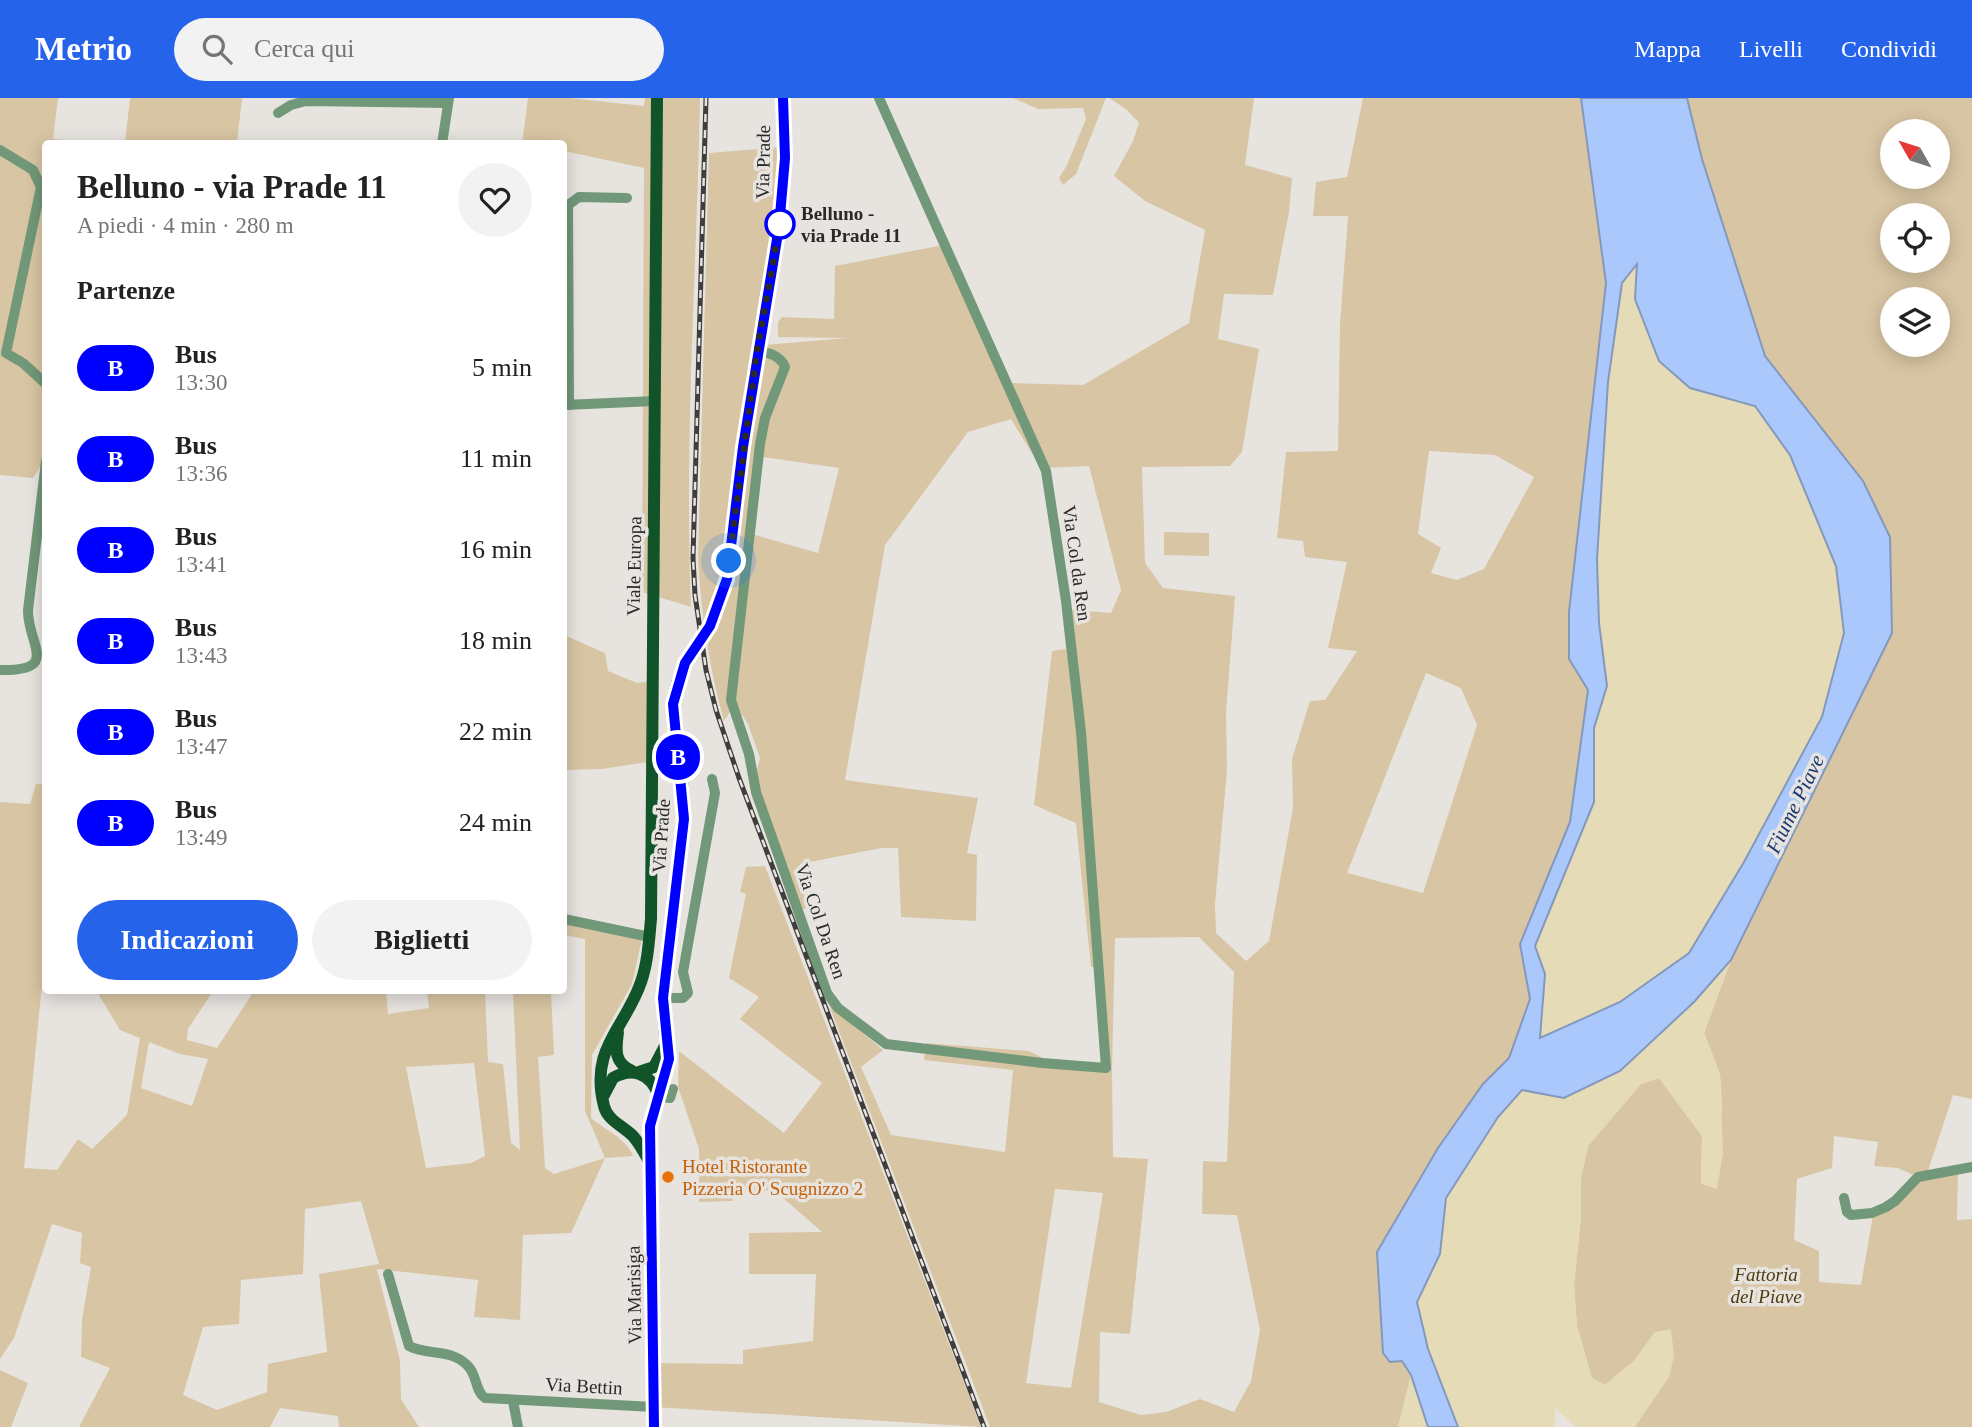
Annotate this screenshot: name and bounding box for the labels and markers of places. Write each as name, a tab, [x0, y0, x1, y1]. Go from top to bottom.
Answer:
place label: Belluno - via Prade 11	[801, 203, 901, 246]
marker: Belluno - via Prade 11	[765, 209, 795, 239]
place label: Hotel Ristorante Pizzeria O' Scugnizzo 2	[682, 1156, 863, 1199]
marker: Hotel Ristorante Pizzeria O' Scugnizzo 2	[660, 1169, 676, 1185]

